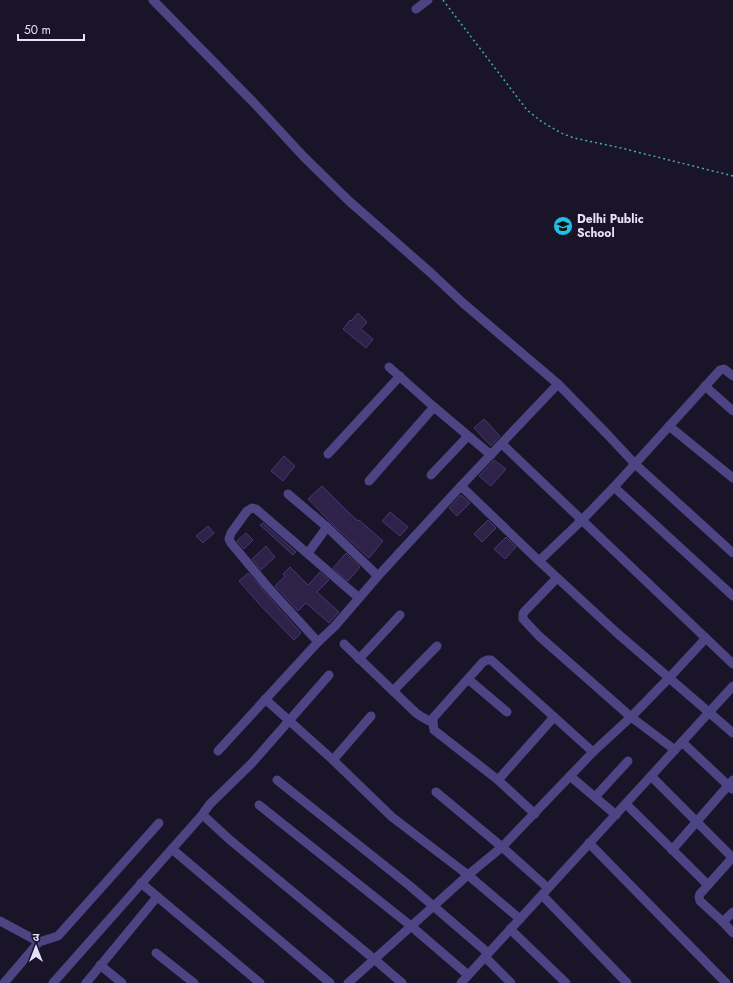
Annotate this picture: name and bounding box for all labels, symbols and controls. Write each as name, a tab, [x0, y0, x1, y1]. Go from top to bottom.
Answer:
scale bar	[18, 16, 84, 42]
text: 50 m	[24, 21, 51, 39]
place label: Delhi Public School	[577, 210, 644, 242]
school or university icon: Delhi Public School	[552, 215, 574, 237]
north arrow	[16, 927, 56, 967]
text: उ	[33, 929, 40, 945]

